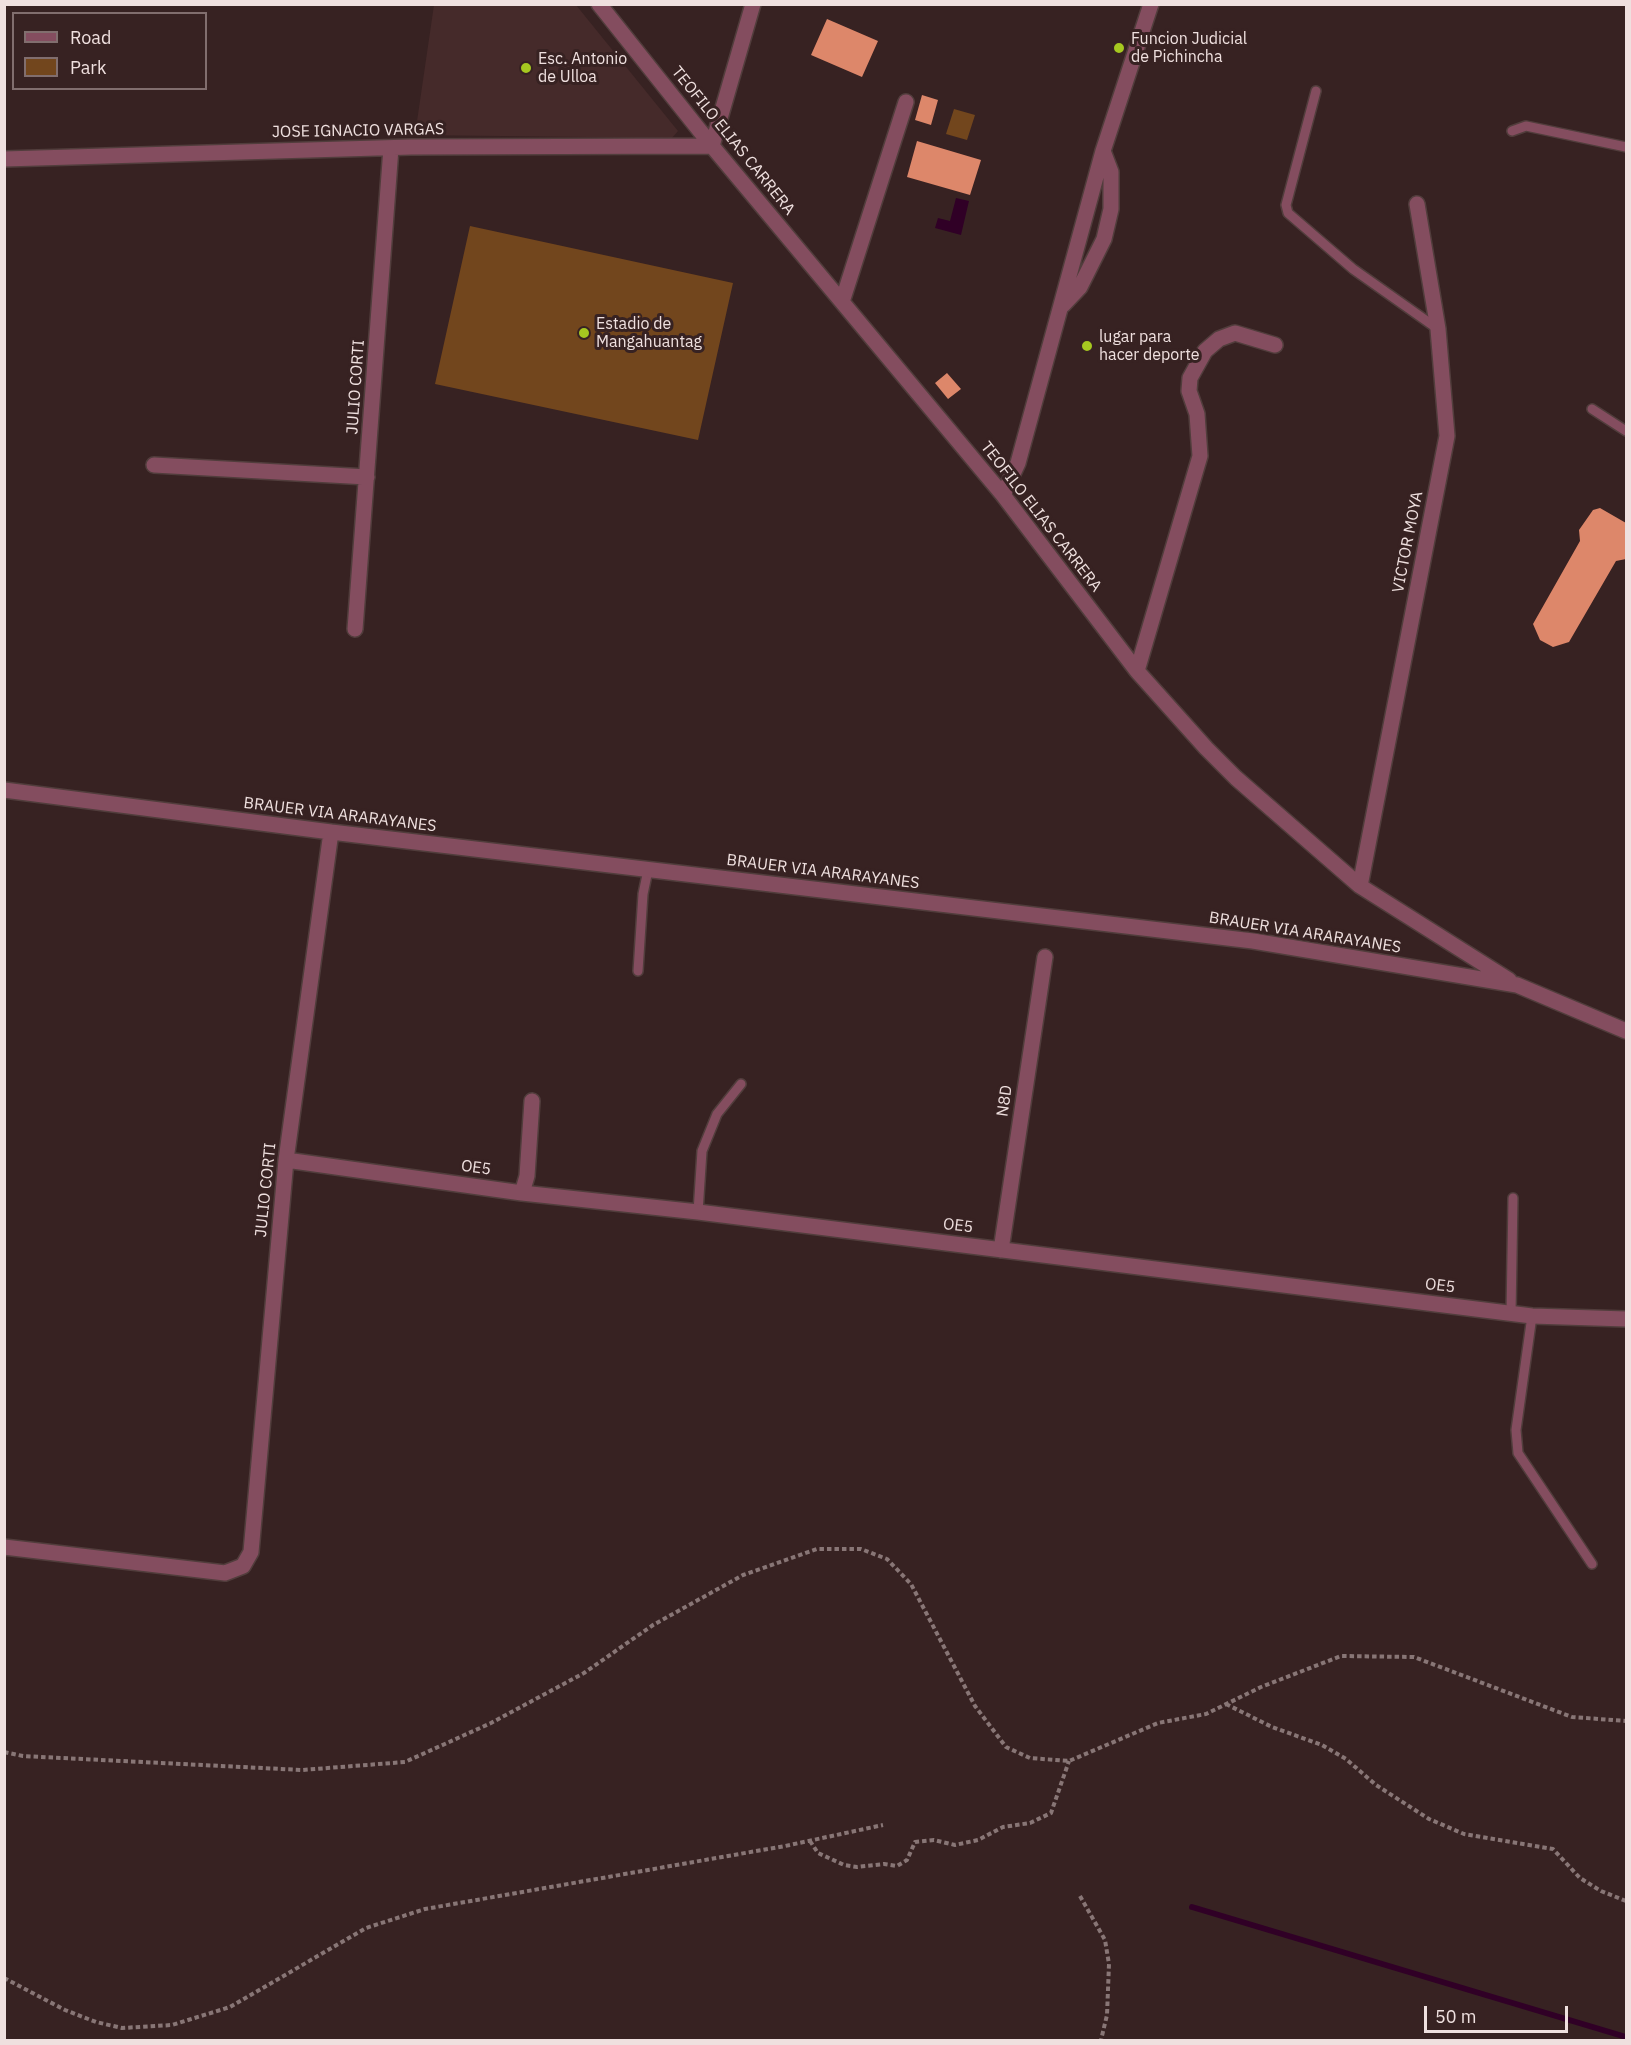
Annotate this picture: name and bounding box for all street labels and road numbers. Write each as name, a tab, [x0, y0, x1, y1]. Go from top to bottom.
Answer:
street label: TEOFILO ELIAS CARRERA	[667, 63, 799, 219]
street label: JOSE IGNACIO VARGAS	[272, 120, 444, 142]
street label: JULIO CORTI	[343, 339, 369, 435]
street label: TEOFILO ELIAS CARRERA	[976, 438, 1106, 596]
street label: VICTOR MOYA	[1389, 490, 1427, 594]
street label: BRAUER VIA ARARAYANES	[242, 794, 438, 836]
street label: BRAUER VIA ARARAYANES	[725, 851, 921, 893]
street label: BRAUER VIA ARARAYANES	[1208, 908, 1402, 958]
street label: N8D	[993, 1084, 1017, 1118]
street label: JULIO CORTI	[251, 1142, 281, 1238]
street label: OE5	[460, 1156, 492, 1180]
street label: OE5	[942, 1215, 974, 1237]
street label: OE5	[1424, 1275, 1456, 1297]

